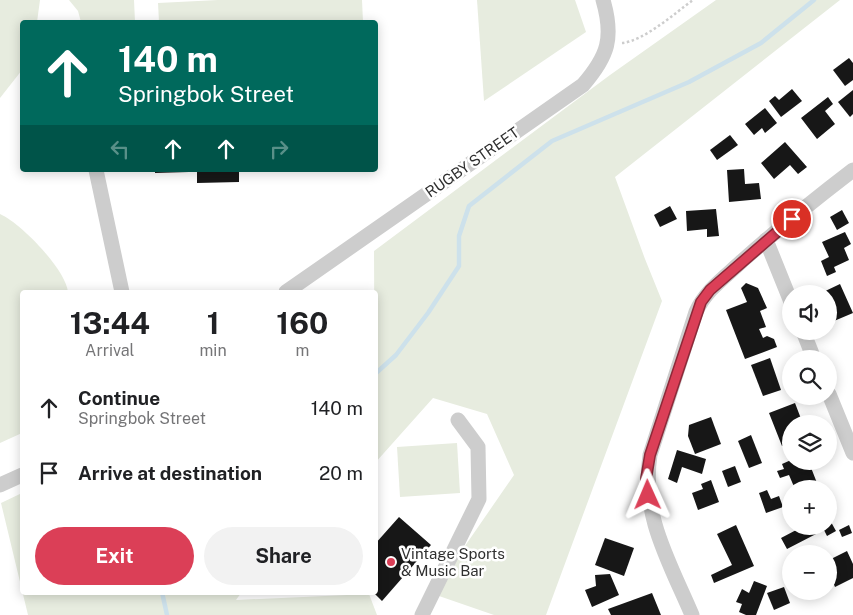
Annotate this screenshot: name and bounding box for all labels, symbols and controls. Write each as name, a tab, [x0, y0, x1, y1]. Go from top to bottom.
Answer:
text: 140 m	[118, 39, 218, 80]
icon: ahead	[35, 40, 100, 105]
text: Springbok Street	[118, 81, 294, 107]
street label: RUGBY STREET	[422, 123, 522, 201]
icon: left	[106, 135, 134, 163]
icon: ahead	[159, 135, 187, 163]
icon: ahead	[212, 135, 240, 163]
icon: right	[265, 135, 293, 163]
pin	[771, 198, 813, 240]
icon: arrive	[778, 205, 806, 233]
map controls	[782, 285, 837, 600]
button: sound	[782, 285, 837, 340]
text: 13:44	[70, 305, 150, 341]
text: 1	[207, 305, 220, 341]
text: 160	[276, 305, 328, 341]
text: Arrival	[85, 341, 134, 360]
text: min	[200, 341, 227, 360]
text: m	[295, 341, 309, 360]
button: search	[782, 350, 837, 405]
text: Continue	[78, 387, 160, 409]
icon: ahead	[35, 394, 63, 422]
text: 140 m	[311, 397, 363, 419]
text: Springbok Street	[78, 409, 206, 428]
button: layers	[782, 415, 837, 470]
icon: arrive	[35, 459, 63, 487]
text: Arrive at destination	[78, 462, 262, 484]
text: 20 m	[319, 462, 363, 484]
position arrow	[621, 468, 673, 520]
button: +	[782, 480, 837, 535]
button: Exit	[35, 527, 194, 585]
button: Share	[204, 527, 363, 585]
place label: Vintage Sports & Music Bar	[401, 545, 505, 579]
button: −	[782, 545, 837, 600]
marker: Vintage Sports & Music Bar	[385, 556, 397, 568]

